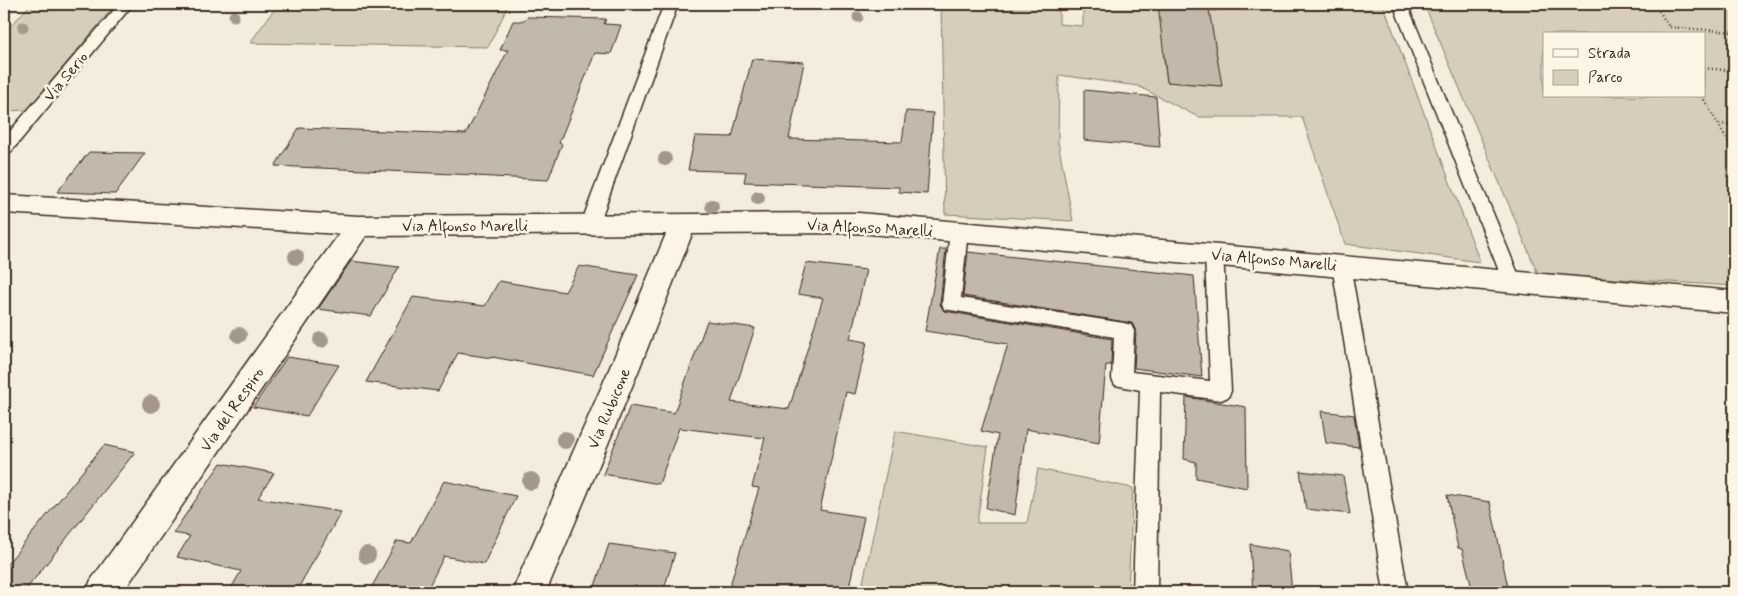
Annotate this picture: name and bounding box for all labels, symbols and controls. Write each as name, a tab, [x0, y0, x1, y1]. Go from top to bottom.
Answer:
legend	[1543, 32, 1706, 98]
text: Strada	[1588, 44, 1631, 64]
street label: Via Serio	[39, 48, 93, 106]
text: Parco	[1588, 68, 1622, 88]
street label: Via Alfonso Marelli	[806, 215, 933, 244]
street label: Via Alfonso Marelli	[402, 216, 528, 239]
street label: Via Alfonso Marelli	[1210, 245, 1338, 278]
street label: Via del Respiro	[195, 363, 269, 456]
street label: Via Rubicone	[583, 364, 636, 452]

